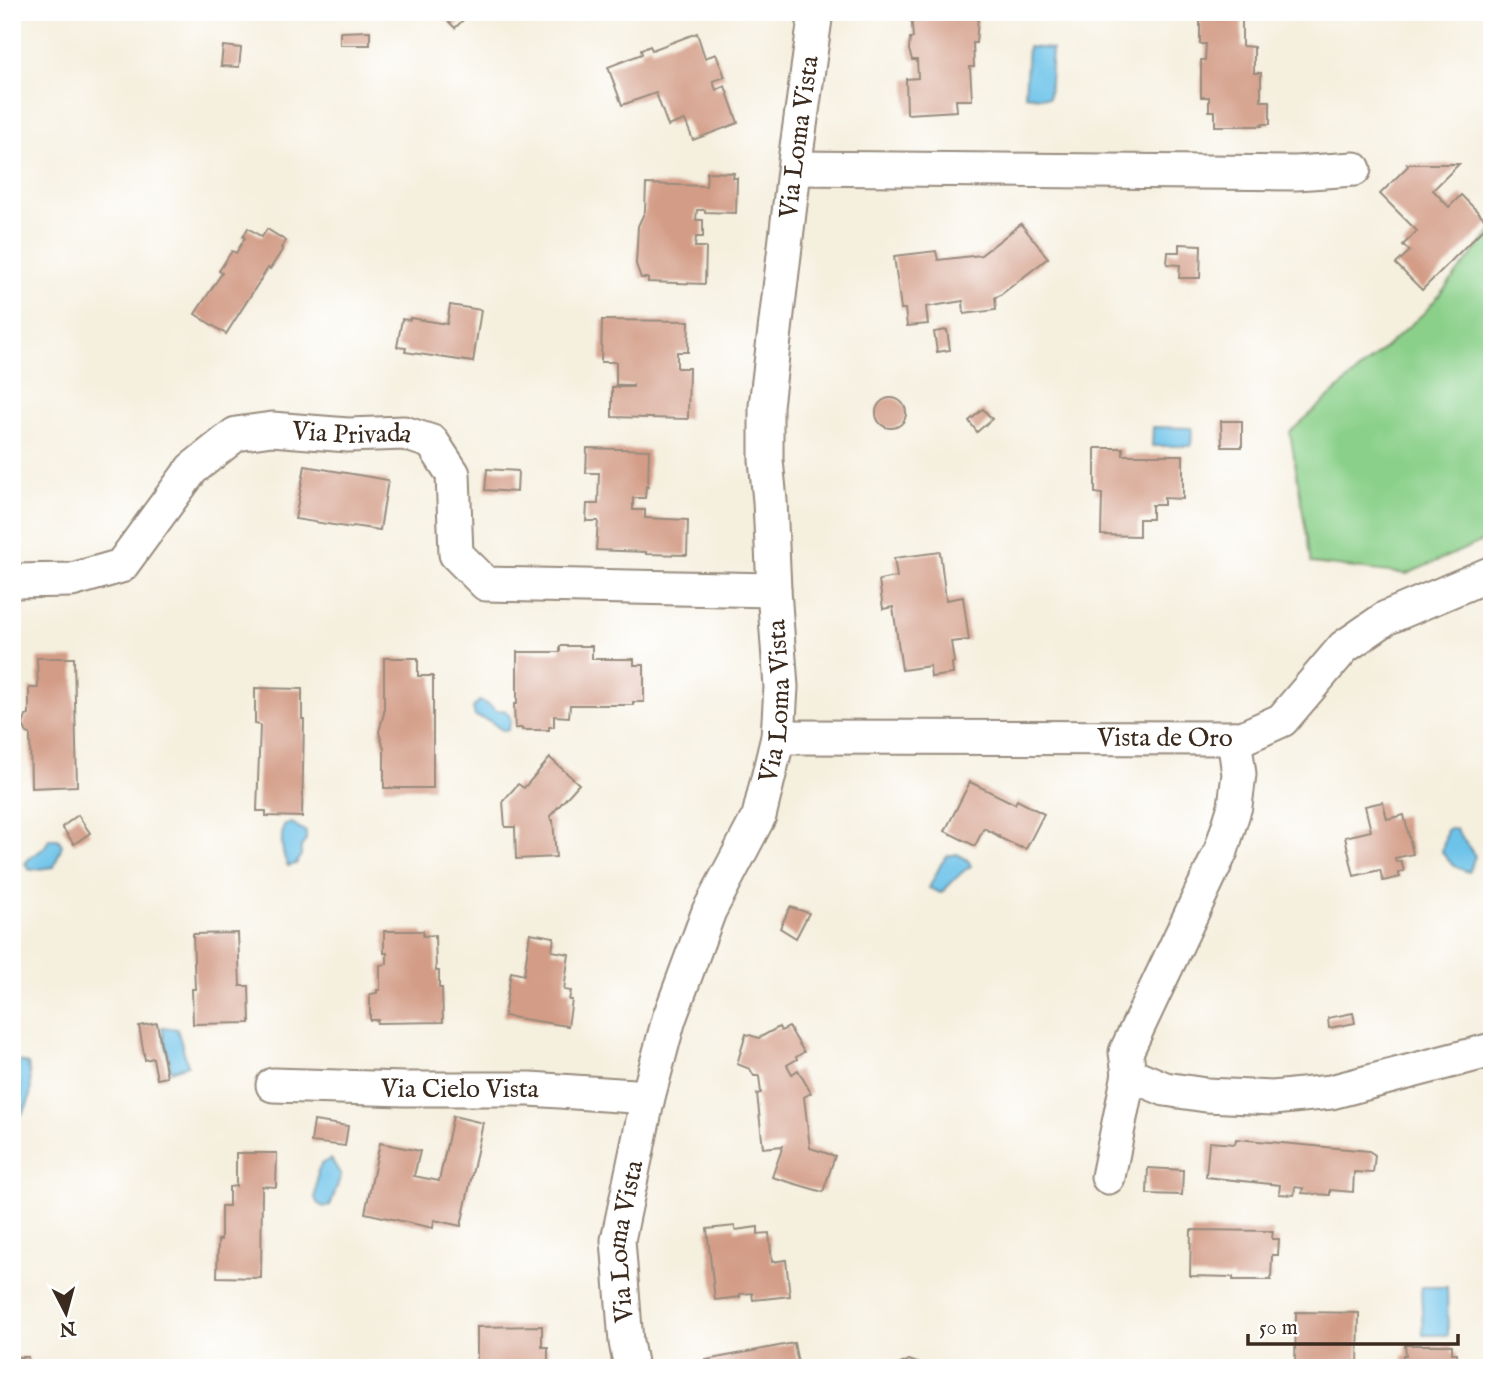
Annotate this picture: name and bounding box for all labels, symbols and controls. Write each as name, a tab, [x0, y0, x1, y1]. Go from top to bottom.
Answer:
street label: Via Loma Vista	[772, 53, 826, 221]
street label: Via Privada	[290, 414, 417, 451]
street label: Via Loma Vista	[751, 618, 798, 787]
street label: Vista de Oro	[1096, 721, 1233, 754]
street label: Via Cielo Vista	[379, 1072, 541, 1106]
street label: Via Loma Vista	[600, 1156, 651, 1325]
north arrow	[32, 1278, 102, 1348]
scale bar	[1248, 1303, 1458, 1347]
text: N	[58, 1315, 78, 1341]
text: 50 m	[1259, 1315, 1298, 1342]

